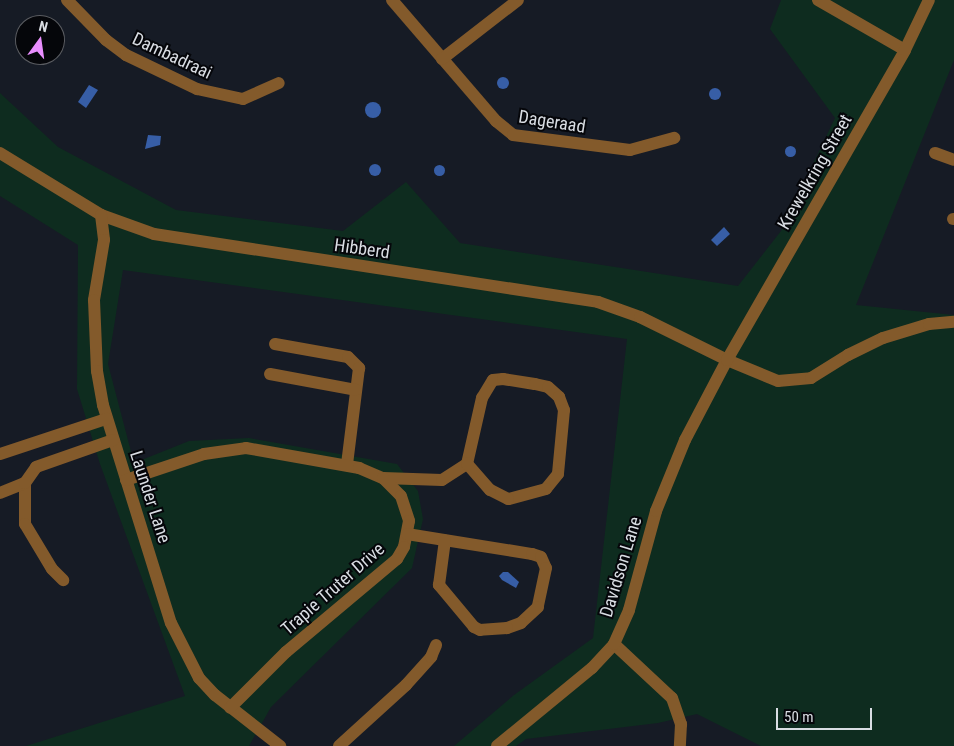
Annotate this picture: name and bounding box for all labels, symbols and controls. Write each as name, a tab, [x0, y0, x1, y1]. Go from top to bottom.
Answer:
north arrow	[15, 15, 65, 65]
text: N	[37, 18, 49, 35]
street label: Dambadraai	[129, 28, 215, 84]
street label: Dageraad	[517, 106, 587, 138]
street label: Krewelkring Street	[773, 111, 857, 233]
street label: Hibberd	[333, 234, 391, 264]
street label: Launder Lane	[125, 448, 175, 546]
street label: Davidson Lane	[595, 514, 647, 620]
street label: Trapie Truter Drive	[277, 538, 389, 640]
scale bar	[779, 698, 875, 730]
text: 50 m	[784, 708, 814, 726]

